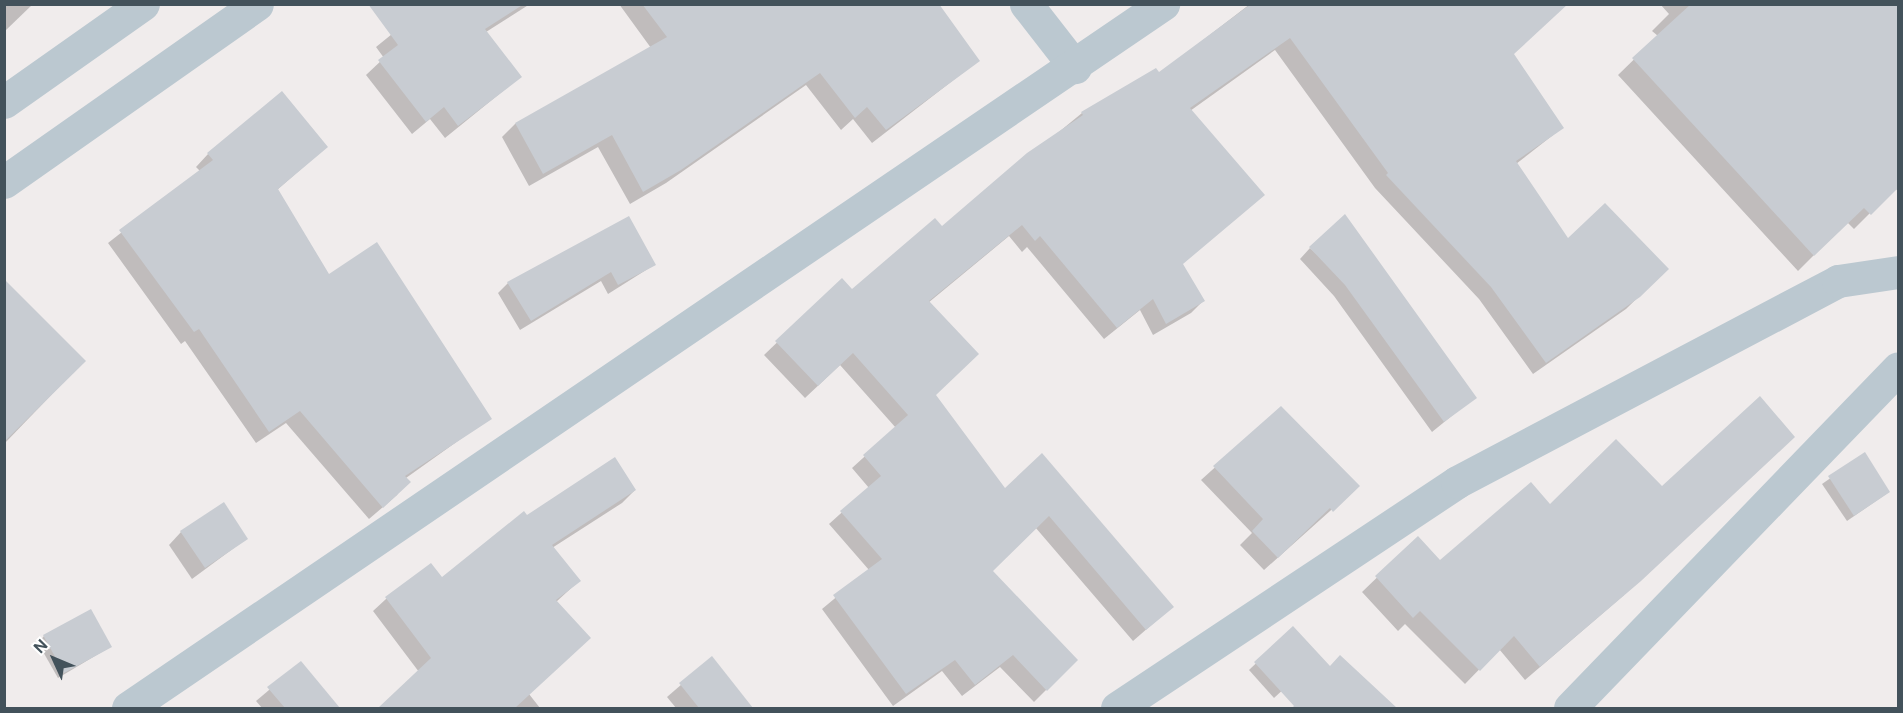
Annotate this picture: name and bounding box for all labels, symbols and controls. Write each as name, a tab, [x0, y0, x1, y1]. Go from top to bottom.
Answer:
north arrow	[24, 629, 84, 689]
text: N	[29, 635, 52, 658]

